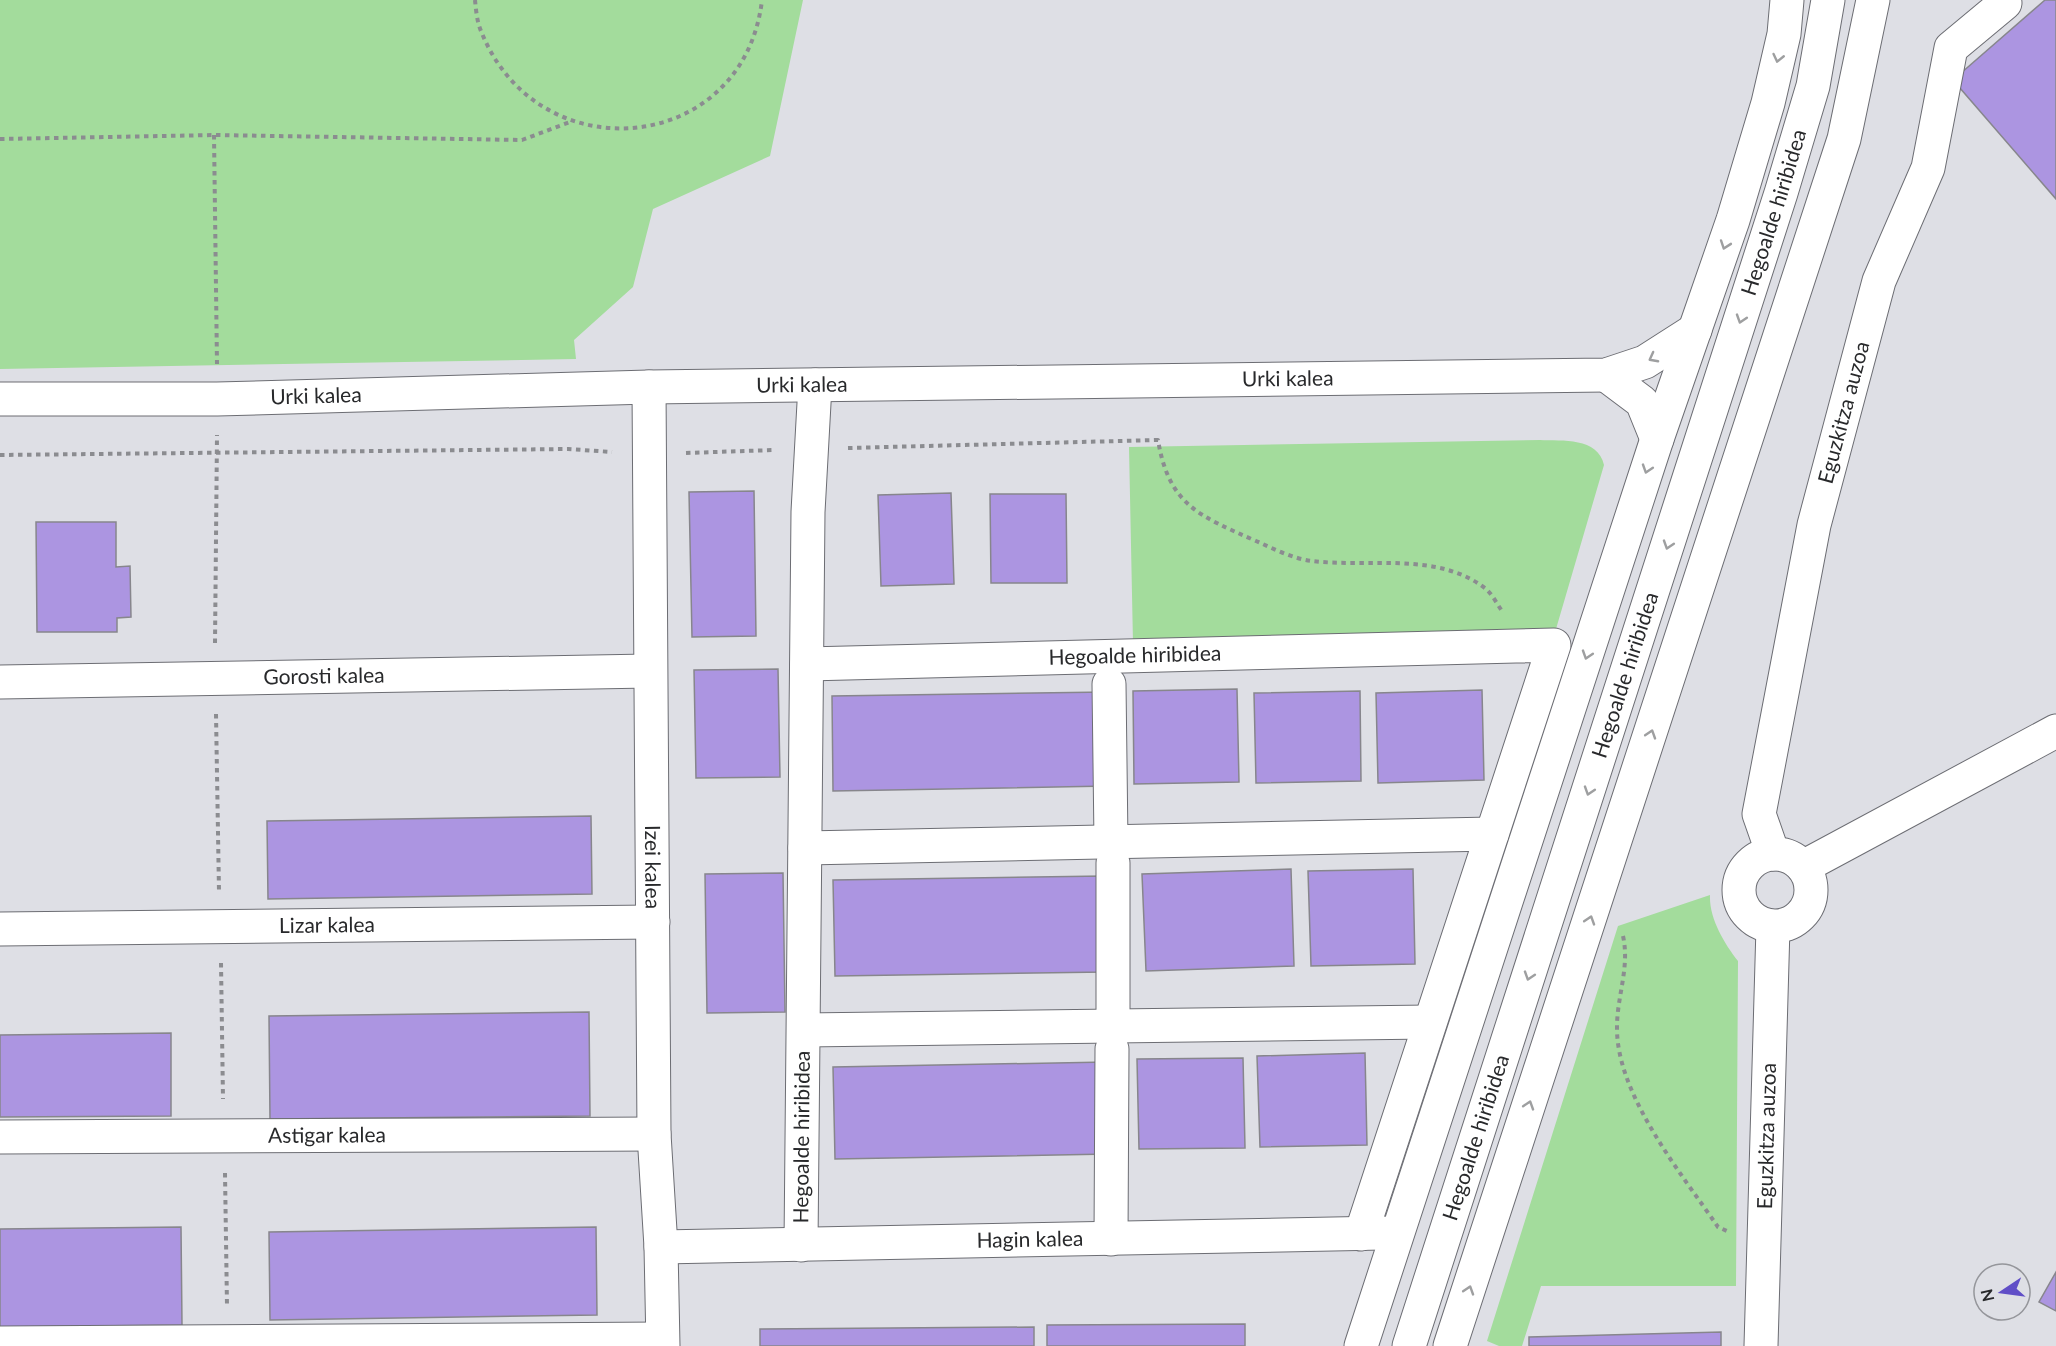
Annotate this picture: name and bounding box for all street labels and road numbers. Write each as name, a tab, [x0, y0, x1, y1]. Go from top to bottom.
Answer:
street label: Hegoalde hiribidea	[1735, 126, 1810, 298]
street label: Eguzkitza auzoa	[1812, 338, 1873, 486]
street label: Urki kalea	[1242, 364, 1334, 391]
street label: Urki kalea	[756, 371, 848, 397]
street label: Urki kalea	[270, 381, 362, 409]
street label: Hegoalde hiribidea	[1586, 589, 1662, 761]
street label: Hegoalde hiribidea	[1048, 639, 1222, 669]
street label: Gorosti kalea	[263, 661, 385, 689]
street label: Izei kalea	[641, 825, 666, 909]
street label: Lizar kalea	[279, 911, 375, 937]
street label: Hegoalde hiribidea	[787, 1051, 814, 1223]
street label: Hegoalde hiribidea	[1436, 1051, 1513, 1223]
street label: Eguzkitza auzoa	[1751, 1063, 1780, 1210]
street label: Astigar kalea	[268, 1121, 386, 1147]
street label: Hagin kalea	[976, 1225, 1084, 1252]

